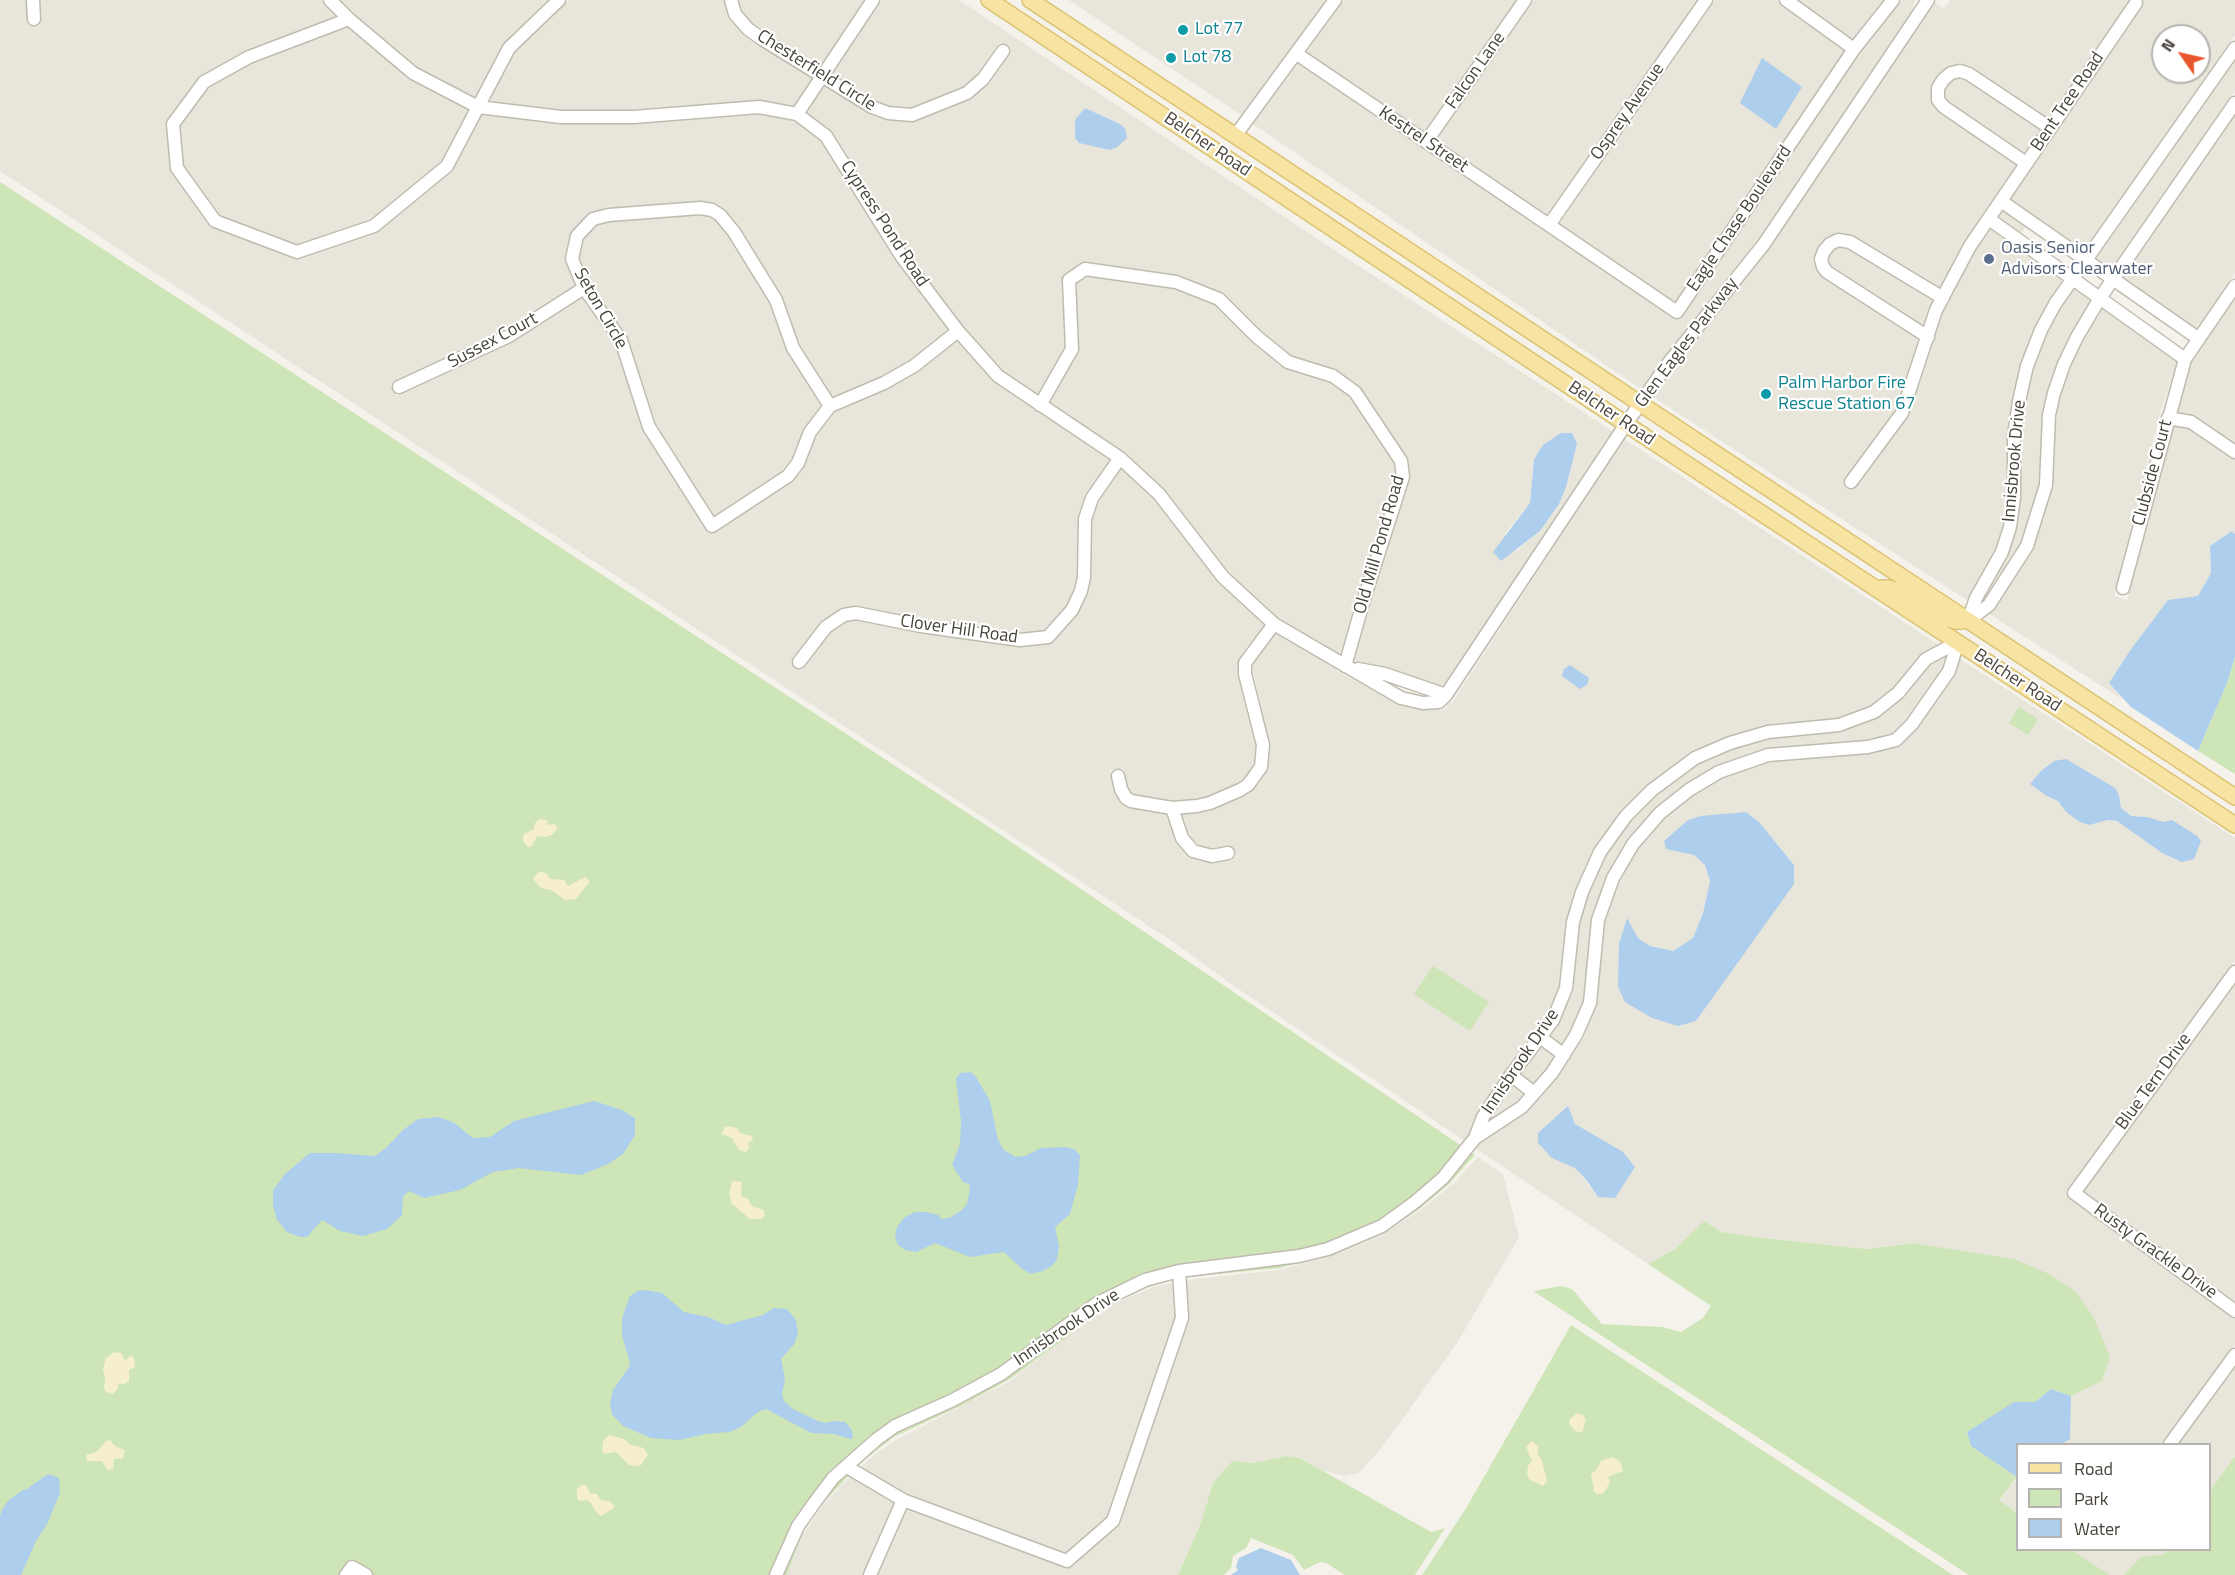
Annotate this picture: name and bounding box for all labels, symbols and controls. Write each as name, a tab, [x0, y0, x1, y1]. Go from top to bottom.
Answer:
place label: Lot 77	[1195, 19, 1243, 41]
marker: Lot 77	[1176, 23, 1190, 37]
north arrow	[2151, 24, 2211, 84]
street label: Chesterfield Circle	[753, 26, 879, 116]
street label: Falcon Lane	[1442, 28, 1510, 114]
text: N	[2155, 34, 2181, 56]
place label: Lot 78	[1183, 47, 1231, 69]
street label: Bent Tree Road	[2027, 48, 2109, 156]
marker: Lot 78	[1164, 51, 1178, 65]
street label: Osprey Avenue	[1587, 59, 1669, 165]
street label: Kestrel Street	[1374, 102, 1472, 178]
street label: Belcher Road	[1159, 108, 1255, 182]
street label: Eagle Chase Boulevard	[1683, 142, 1797, 296]
street label: Cypress Pond Road	[835, 157, 933, 291]
place label: Oasis Senior Advisors Clearwater	[2001, 238, 2153, 280]
marker: Oasis Senior Advisors Clearwater	[1982, 252, 1996, 266]
street label: Seton Circle	[568, 265, 632, 353]
street label: Glen Eagles Parkway	[1631, 274, 1743, 412]
street label: Sussex Court	[444, 308, 542, 374]
place label: Palm Harbor Fire Rescue Station 67	[1778, 373, 1915, 416]
street label: Belcher Road	[1563, 377, 1659, 451]
marker: Palm Harbor Fire Rescue Station 67	[1759, 387, 1773, 401]
street label: Innisbrook Drive	[1999, 399, 2031, 523]
street label: Clubside Court	[2128, 418, 2178, 528]
street label: Old Mill Pond Road	[1350, 473, 1410, 617]
street label: Clover Hill Road	[899, 611, 1019, 649]
street label: Belcher Road	[1969, 645, 2065, 717]
street label: Innisbrook Drive	[1478, 1005, 1564, 1119]
street label: Blue Tern Drive	[2112, 1030, 2196, 1134]
street label: Rusty Grackle Drive	[2089, 1200, 2221, 1304]
street label: Innisbrook Drive	[1010, 1285, 1124, 1371]
legend	[2016, 1443, 2211, 1551]
text: Road	[2074, 1455, 2113, 1482]
text: Park	[2074, 1485, 2108, 1512]
text: Water	[2074, 1515, 2120, 1542]

